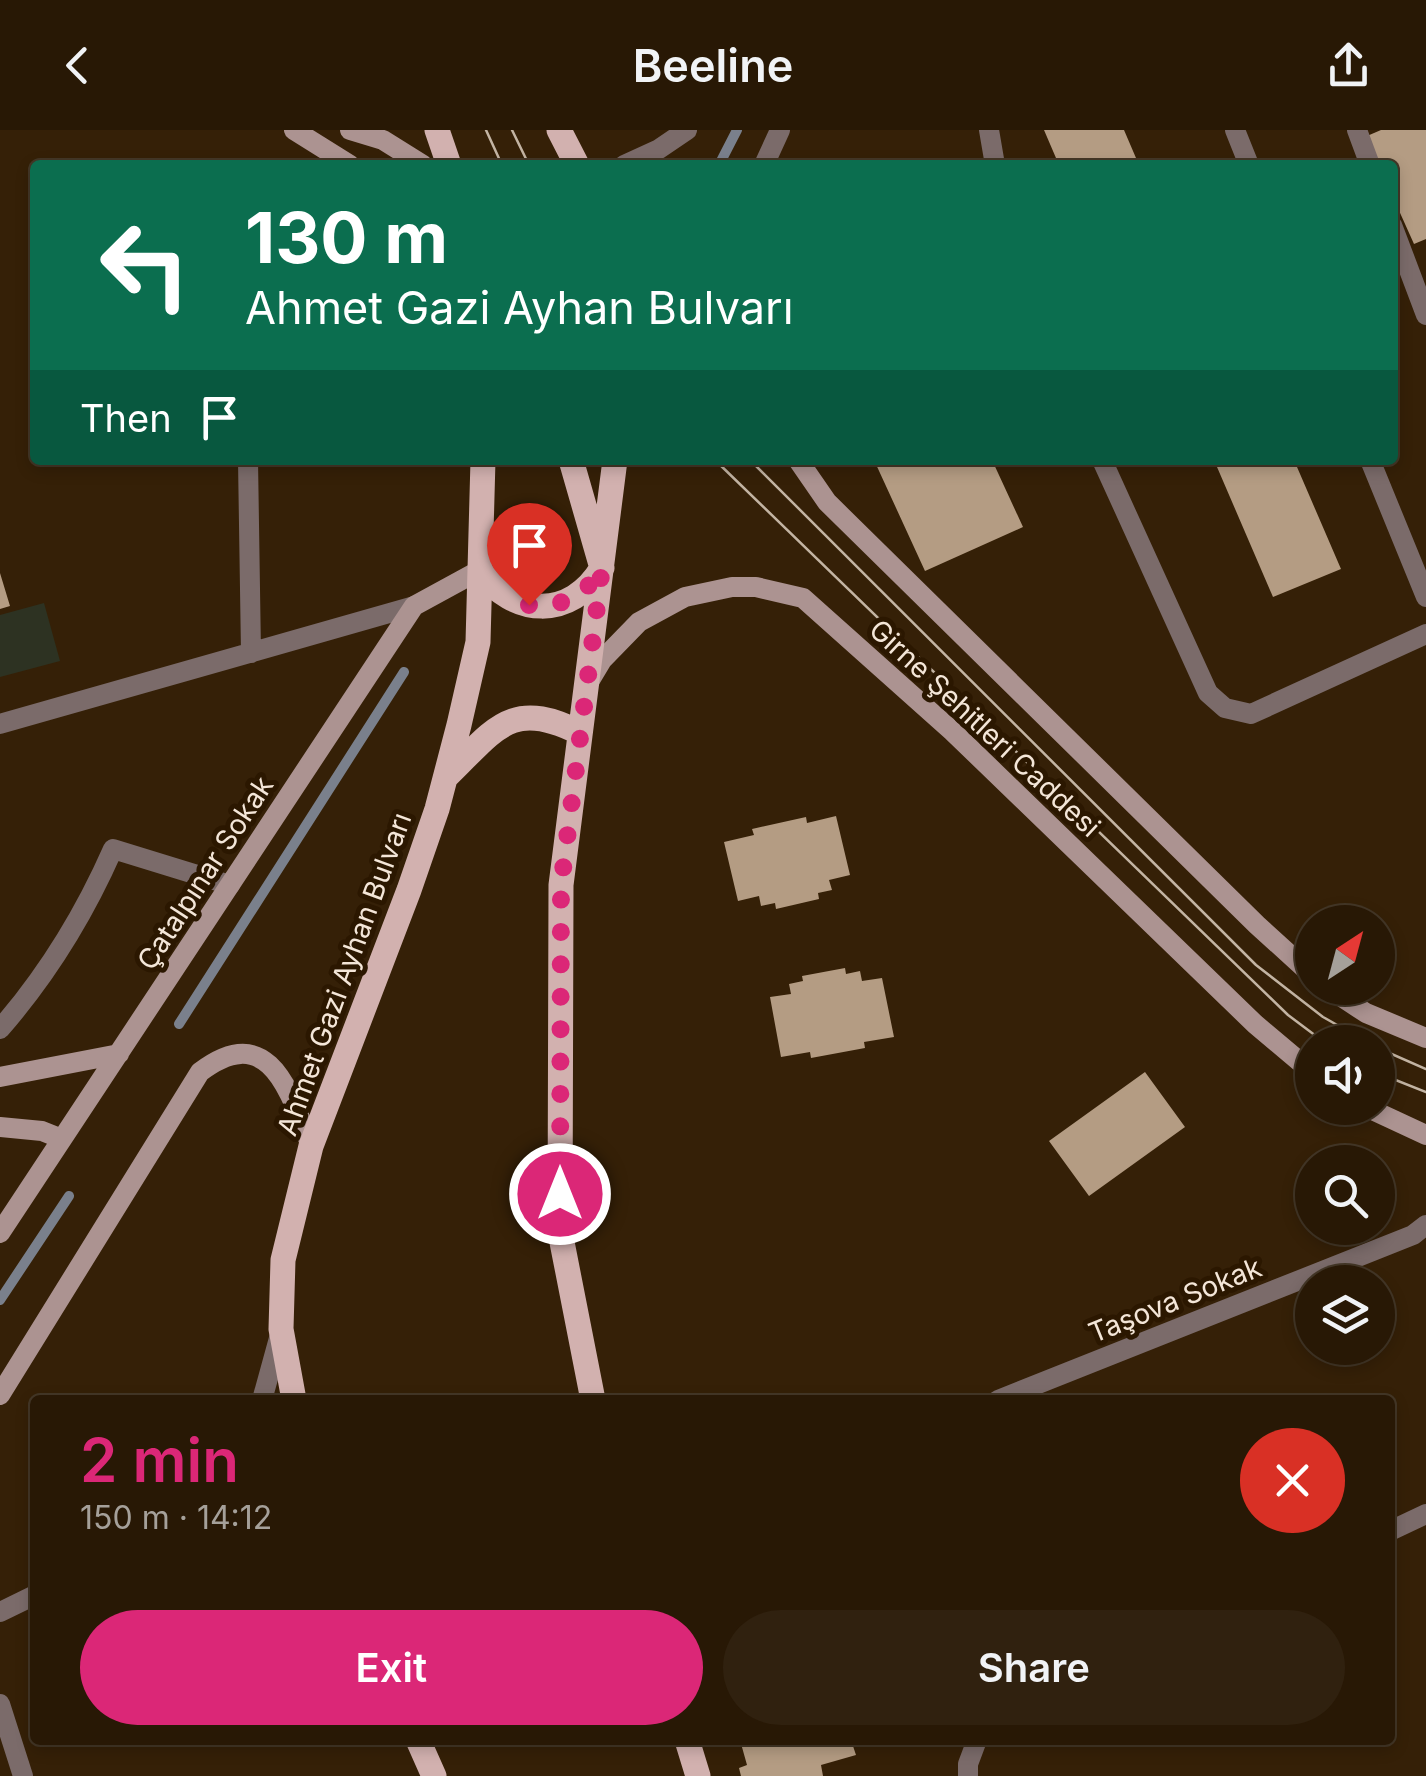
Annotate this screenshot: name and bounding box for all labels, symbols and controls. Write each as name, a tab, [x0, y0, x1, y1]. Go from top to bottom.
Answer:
icon: back	[50, 38, 105, 93]
text: Beeline	[633, 38, 793, 93]
icon: share	[1321, 38, 1376, 93]
text: 130 m	[245, 195, 448, 280]
icon: left	[80, 200, 210, 330]
text: Ahmet Gazi Ayhan Bulvarı	[245, 280, 794, 335]
icon: arrive	[192, 390, 247, 445]
text: Then	[80, 395, 172, 441]
pin	[487, 503, 572, 606]
icon: arrive	[502, 518, 557, 573]
street label: Girne Şehitleri Caddesi	[863, 612, 1107, 844]
street label: Çatalpınar Sokak	[130, 770, 280, 976]
street label: Ahmet Gazi Ayhan Bulvarı	[270, 808, 418, 1140]
north arrow	[1295, 905, 1395, 1005]
map controls	[1295, 905, 1395, 1365]
button: sound	[1295, 1025, 1395, 1125]
position arrow	[508, 1142, 612, 1246]
button: search	[1295, 1145, 1395, 1245]
street label: Taşova Sokak	[1084, 1250, 1266, 1350]
button: layers	[1295, 1265, 1395, 1365]
text: 2 min	[80, 1424, 239, 1496]
button: close	[1240, 1428, 1345, 1533]
text: 150 m · 14:12	[80, 1498, 272, 1537]
button: Exit	[80, 1610, 703, 1725]
button: Share	[723, 1610, 1345, 1725]

